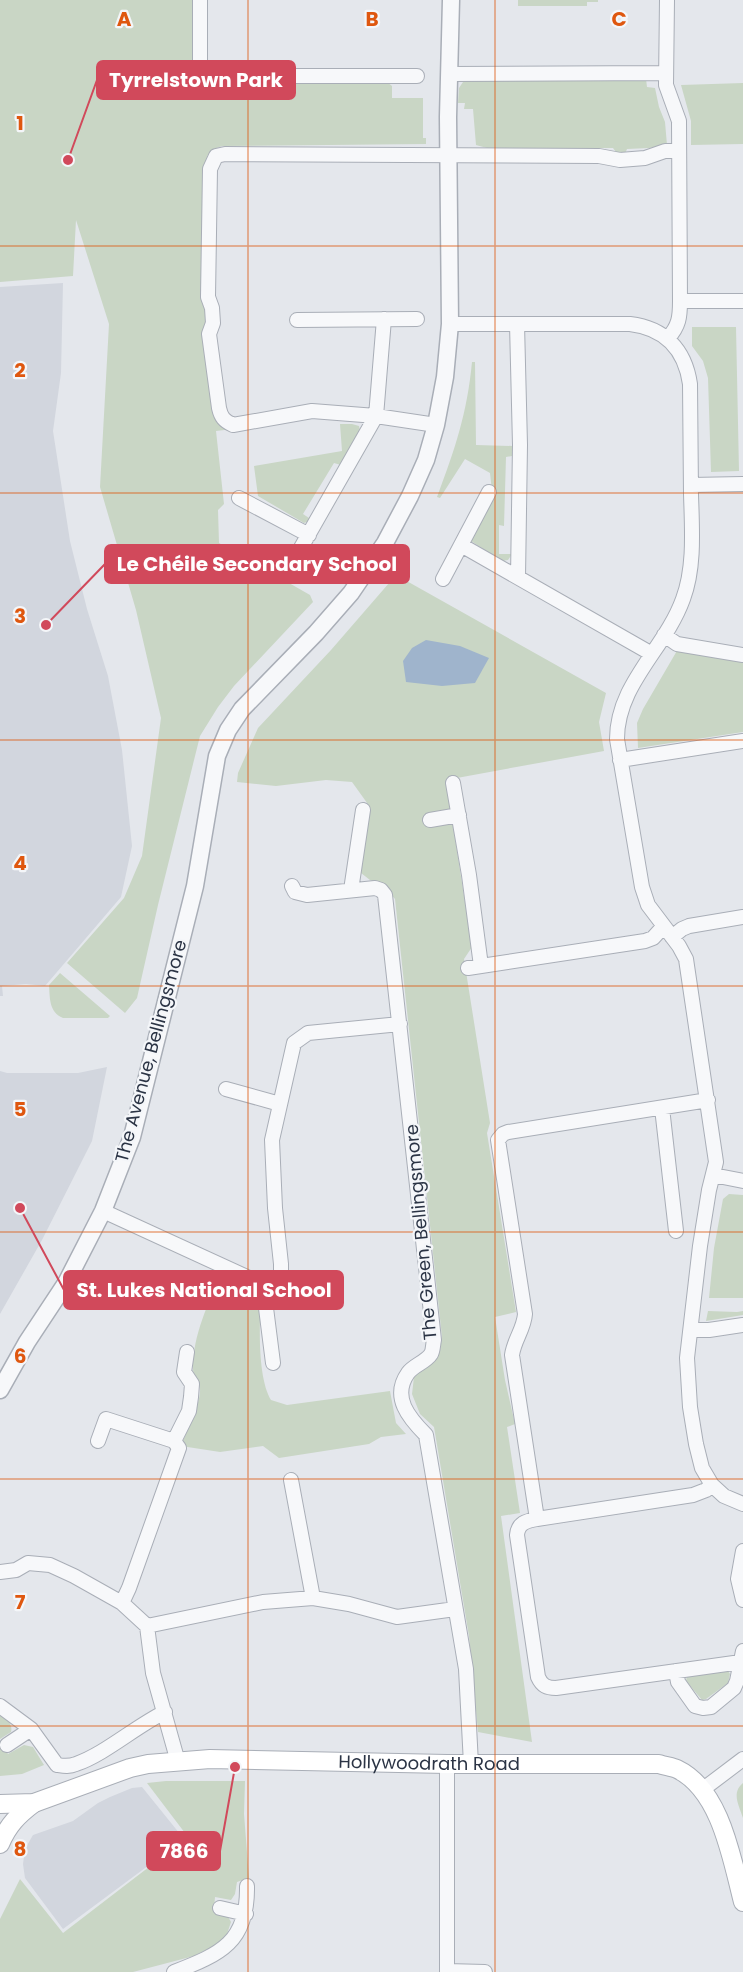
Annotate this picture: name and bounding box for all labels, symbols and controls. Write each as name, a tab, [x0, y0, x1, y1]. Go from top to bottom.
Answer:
text: A	[117, 5, 132, 33]
text: B	[365, 5, 379, 33]
text: C	[611, 5, 627, 33]
callout: Tyrrelstown Park	[97, 61, 295, 99]
text: Tyrrelstown Park	[109, 66, 284, 94]
text: 1	[16, 109, 24, 137]
text: 2	[14, 356, 26, 384]
callout: Le Chéile Secondary School	[105, 545, 409, 583]
text: Le Chéile Secondary School	[117, 550, 397, 578]
text: 3	[14, 602, 26, 630]
text: 4	[13, 849, 27, 877]
street label: The Avenue, Bellingsmore	[109, 937, 192, 1165]
text: 5	[14, 1095, 27, 1123]
street label: The Green, Bellingsmore	[399, 1123, 442, 1341]
callout: St. Lukes National School	[64, 1271, 343, 1309]
text: St. Lukes National School	[76, 1276, 332, 1304]
text: 6	[14, 1342, 26, 1370]
text: 7	[15, 1588, 26, 1616]
street label: Hollywoodrath Road	[338, 1749, 520, 1776]
callout: 7866	[147, 1832, 220, 1870]
text: 8	[14, 1835, 26, 1863]
text: 7866	[159, 1837, 209, 1865]

